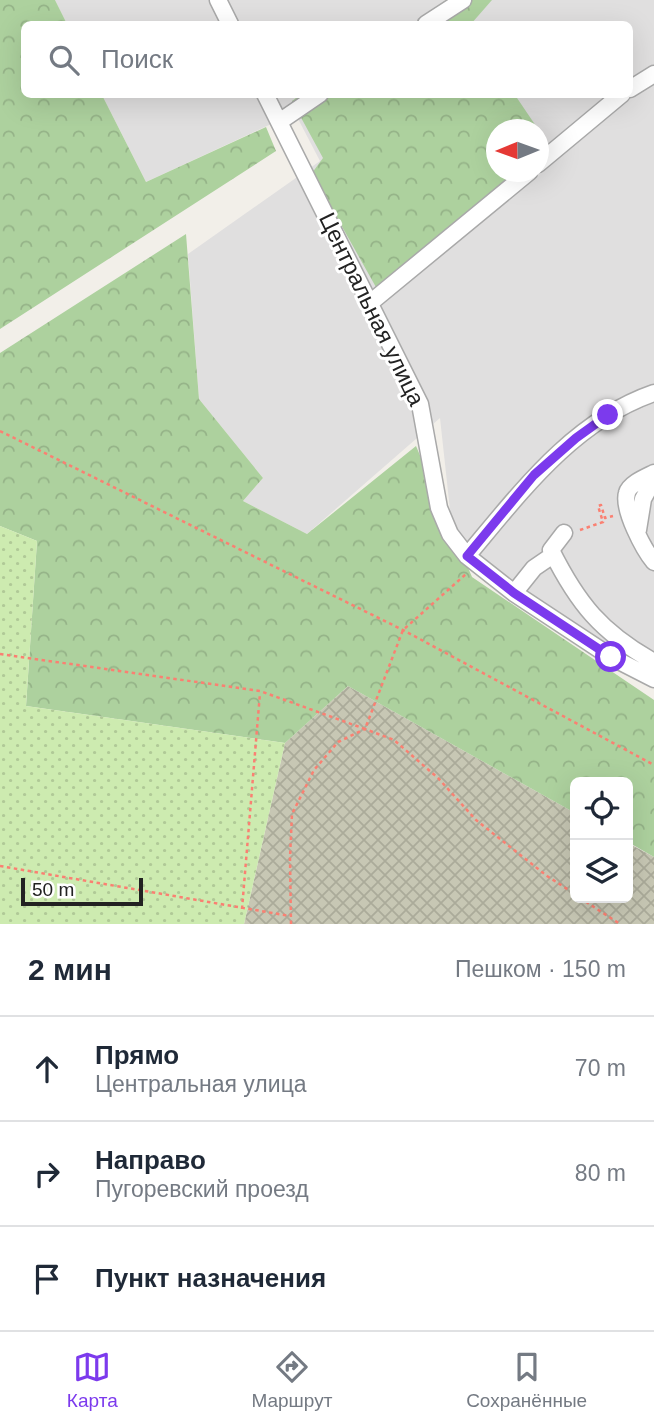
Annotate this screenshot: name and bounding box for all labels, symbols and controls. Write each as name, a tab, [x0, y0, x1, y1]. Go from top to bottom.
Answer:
search box	[21, 21, 633, 98]
icon: search	[45, 41, 83, 79]
text: Поиск	[101, 44, 173, 74]
north arrow	[486, 119, 549, 182]
street label: Центральная улица	[314, 208, 430, 410]
route end	[592, 399, 623, 430]
route start	[595, 641, 626, 672]
map controls	[570, 777, 633, 903]
button: locate	[570, 777, 633, 840]
button: layers	[570, 840, 633, 903]
scale bar	[21, 875, 144, 907]
text: 50 m	[32, 879, 74, 900]
text: 2 мин	[28, 953, 112, 986]
text: Пешком · 150 m	[455, 956, 626, 982]
text: Прямо	[95, 1040, 179, 1070]
icon: ahead	[28, 1050, 66, 1088]
text: 70 m	[575, 1055, 626, 1081]
text: Центральная улица	[95, 1071, 307, 1097]
text: Направо	[95, 1145, 206, 1175]
icon: right	[28, 1155, 66, 1193]
text: 80 m	[575, 1160, 626, 1186]
text: Пугоревский проезд	[95, 1176, 309, 1202]
icon: arrive	[28, 1260, 66, 1298]
text: Пункт назначения	[95, 1263, 326, 1293]
tab: Карта	[67, 1348, 118, 1412]
tab: Маршрут	[251, 1348, 332, 1412]
tab: Сохранённые	[466, 1348, 587, 1412]

